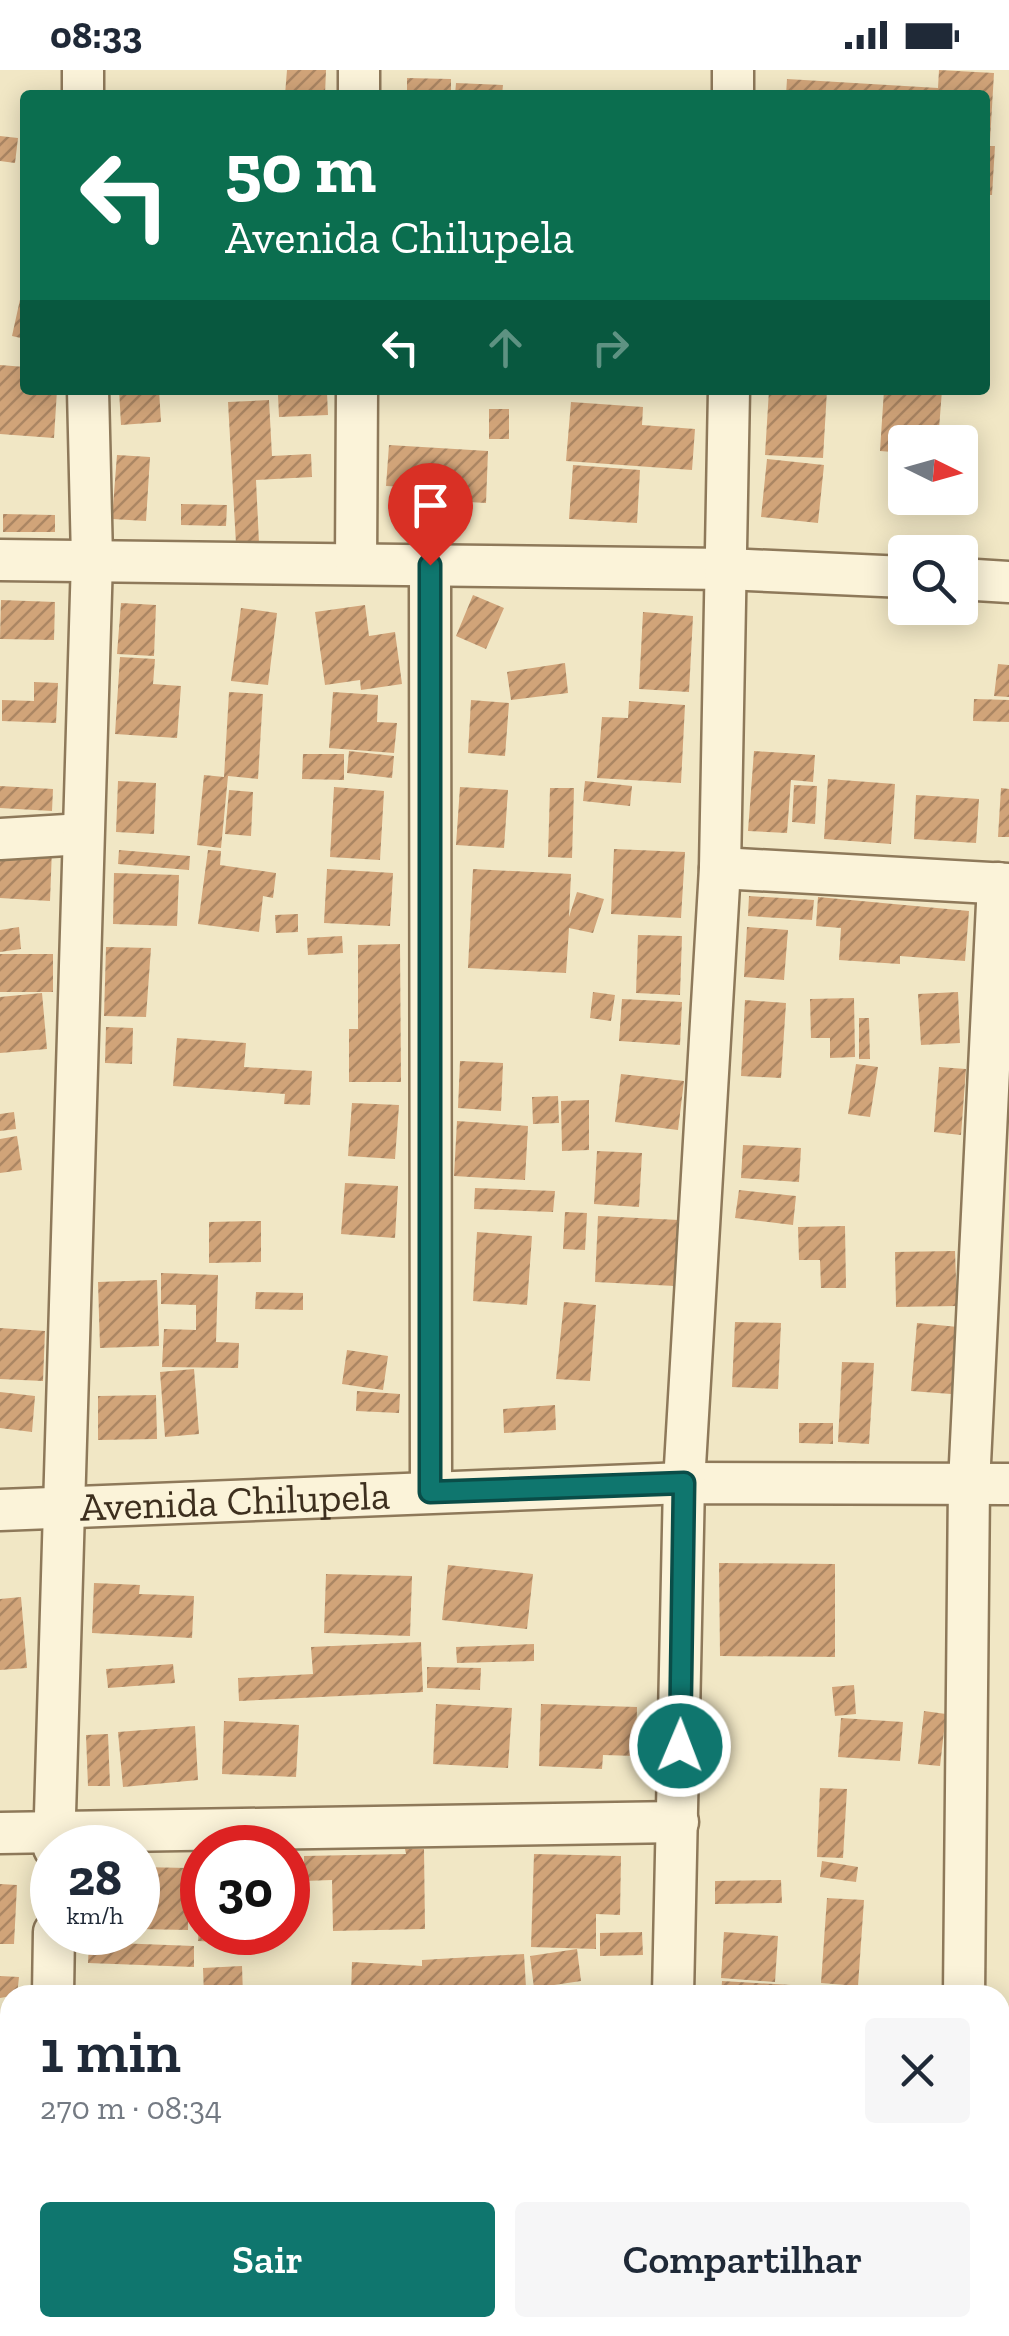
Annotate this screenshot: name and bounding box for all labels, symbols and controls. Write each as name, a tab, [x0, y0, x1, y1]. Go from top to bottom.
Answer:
text: 08:33	[50, 12, 142, 58]
text: 50 m	[225, 126, 376, 210]
icon: left	[60, 130, 190, 260]
text: Avenida Chilupela	[225, 211, 574, 265]
icon: left	[373, 320, 428, 375]
icon: ahead	[478, 320, 533, 375]
icon: right	[583, 320, 638, 375]
north arrow	[888, 425, 978, 515]
map controls	[888, 425, 978, 625]
pin	[388, 463, 473, 566]
icon: arrive	[403, 478, 458, 533]
button: search	[888, 535, 978, 625]
street label: Avenida Chilupela	[79, 1471, 391, 1531]
position arrow	[628, 1694, 732, 1798]
speed limit sign: 30	[180, 1825, 310, 1955]
text: 28	[68, 1848, 122, 1908]
text: km/h	[66, 1900, 124, 1930]
text: 1 min	[40, 2015, 181, 2087]
button: close	[865, 2018, 970, 2123]
text: 270 m · 08:34	[40, 2089, 222, 2127]
button: Sair	[40, 2202, 495, 2317]
button: Compartilhar	[515, 2202, 970, 2317]

